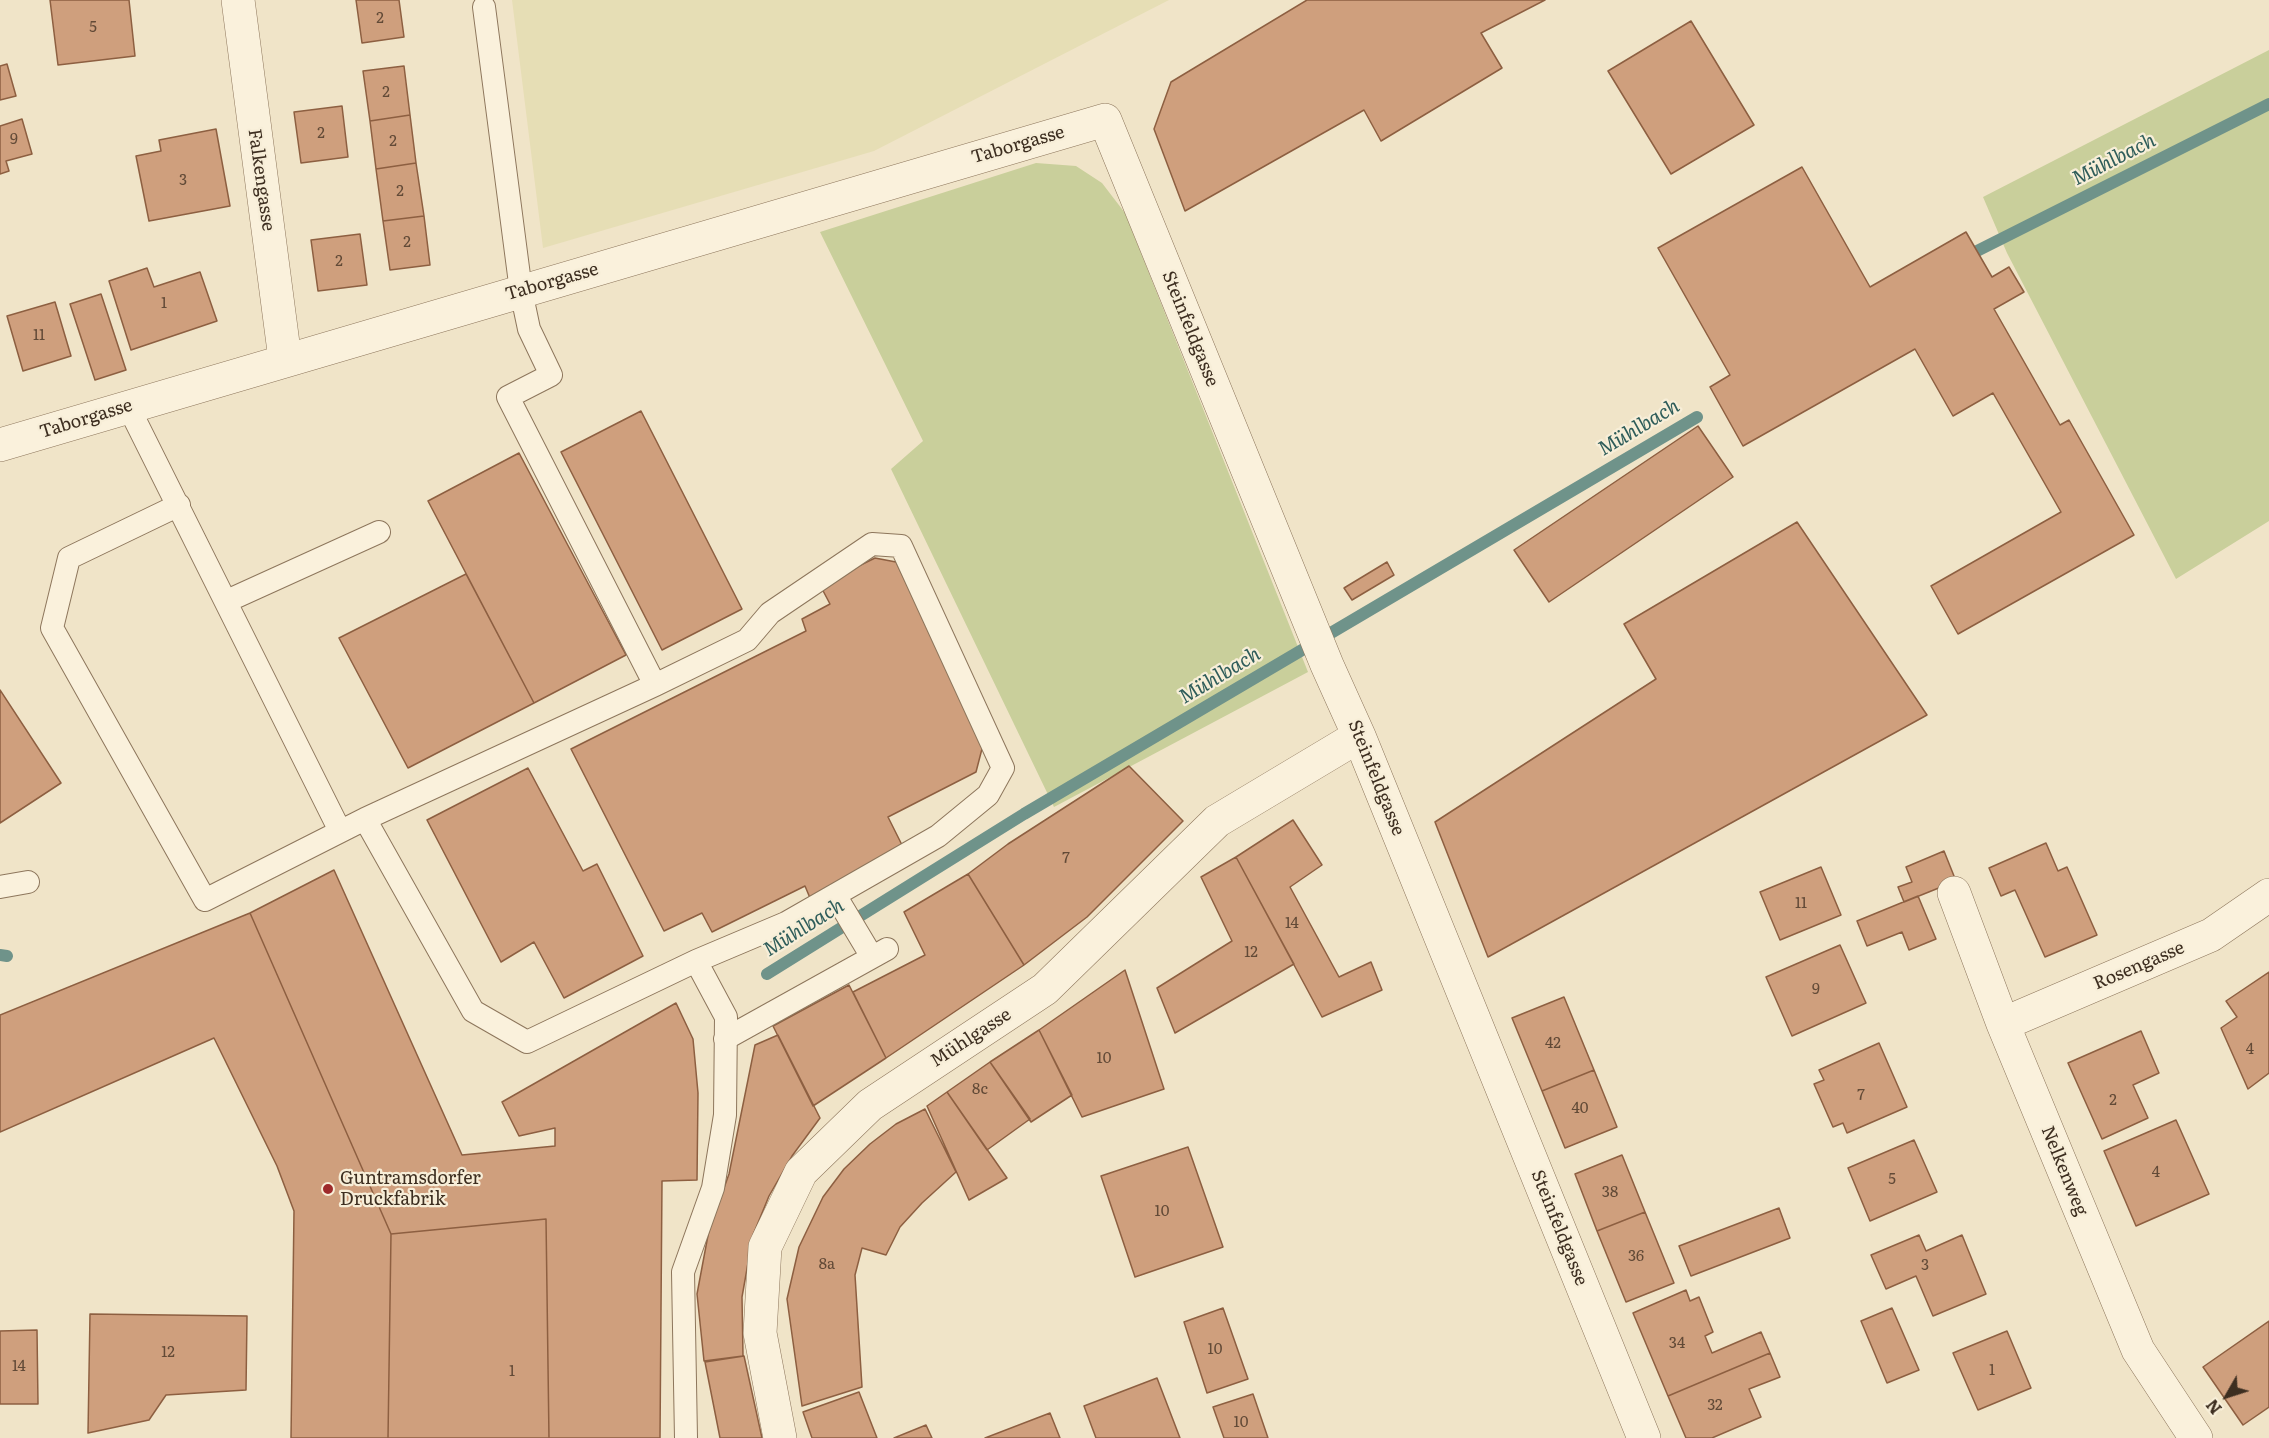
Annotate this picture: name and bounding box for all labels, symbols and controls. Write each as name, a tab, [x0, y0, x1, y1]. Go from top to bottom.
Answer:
house number: 2	[376, 10, 384, 28]
house number: 5	[89, 19, 97, 37]
house number: 2	[382, 84, 390, 102]
street label: Taborgasse	[969, 121, 1067, 169]
house number: 2	[317, 125, 325, 143]
street label: Falkengasse	[243, 128, 279, 232]
water label: Mühlbach	[2068, 129, 2160, 191]
house number: 9	[10, 131, 18, 149]
house number: 2	[389, 133, 397, 151]
house number: 3	[179, 172, 187, 190]
house number: 2	[396, 183, 404, 201]
house number: 2	[403, 234, 411, 252]
house number: 2	[335, 253, 343, 271]
street label: Taborgasse	[503, 258, 601, 306]
street label: Steinfeldgasse	[1157, 268, 1223, 390]
house number: 1	[161, 295, 167, 313]
house number: 11	[33, 327, 45, 345]
water label: Mühlbach	[1594, 394, 1684, 462]
street label: Taborgasse	[37, 395, 135, 443]
water label: Mühlbach	[1175, 642, 1265, 710]
street label: Steinfeldgasse	[1343, 717, 1409, 839]
house number: 7	[1062, 850, 1070, 868]
water label: Mühlbach	[759, 894, 849, 962]
house number: 11	[1795, 895, 1807, 913]
house number: 14	[1285, 915, 1299, 933]
street label: Rosengasse	[2090, 937, 2188, 995]
house number: 12	[1244, 944, 1258, 962]
house number: 9	[1812, 981, 1820, 999]
street label: Mühlgasse	[927, 1004, 1015, 1072]
house number: 42	[1545, 1035, 1561, 1053]
house number: 4	[2246, 1041, 2254, 1059]
house number: 10	[1097, 1050, 1111, 1068]
house number: 8c	[972, 1081, 988, 1099]
house number: 7	[1857, 1087, 1865, 1105]
house number: 2	[2109, 1092, 2117, 1110]
house number: 40	[1572, 1100, 1588, 1118]
street label: Nelkenweg	[2036, 1123, 2092, 1219]
house number: 4	[2152, 1164, 2160, 1182]
street label: Steinfeldgasse	[1526, 1167, 1592, 1289]
place label: Guntramsdorfer Druckfabrik	[340, 1168, 481, 1210]
house number: 5	[1888, 1171, 1896, 1189]
marker: Guntramsdorfer Druckfabrik	[321, 1182, 335, 1196]
house number: 38	[1602, 1184, 1618, 1202]
house number: 10	[1155, 1203, 1169, 1221]
house number: 36	[1628, 1248, 1644, 1266]
house number: 8a	[819, 1256, 835, 1274]
house number: 3	[1921, 1257, 1929, 1275]
house number: 34	[1669, 1335, 1685, 1353]
house number: 10	[1208, 1341, 1222, 1359]
house number: 12	[161, 1344, 175, 1362]
house number: 14	[12, 1358, 26, 1376]
house number: 1	[1989, 1362, 1995, 1380]
house number: 1	[509, 1363, 515, 1381]
north arrow	[2197, 1366, 2257, 1426]
text: N	[2199, 1395, 2227, 1420]
house number: 32	[1707, 1397, 1723, 1415]
house number: 10	[1234, 1414, 1248, 1432]

